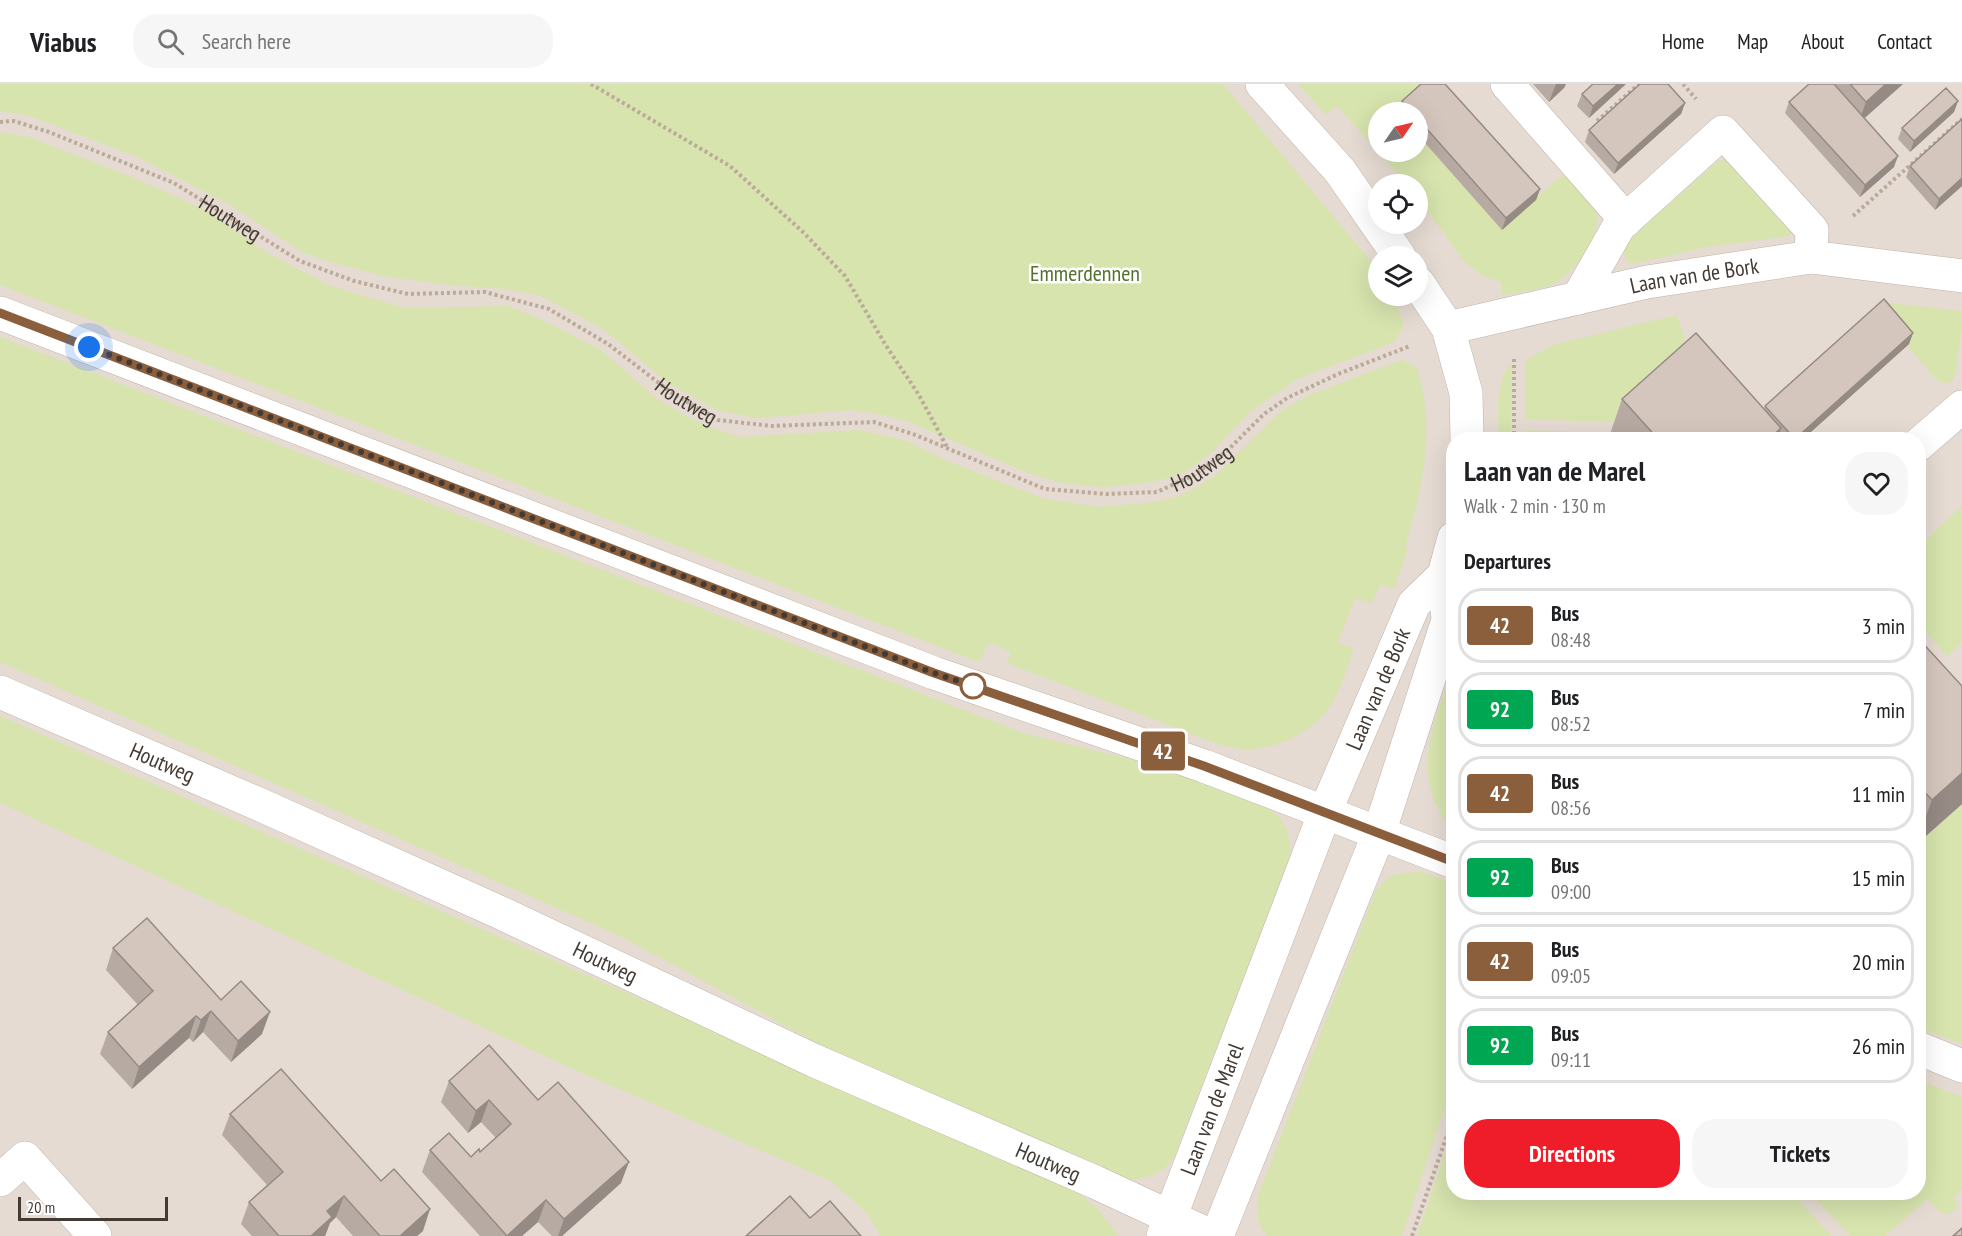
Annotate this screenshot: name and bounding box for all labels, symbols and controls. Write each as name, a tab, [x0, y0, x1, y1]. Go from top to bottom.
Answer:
search box	[133, 14, 553, 68]
text: Viabus	[30, 23, 97, 60]
icon: search	[154, 25, 187, 58]
text: Search here	[202, 27, 291, 55]
text: Home	[1662, 28, 1704, 55]
text: Map	[1737, 28, 1768, 55]
text: About	[1801, 28, 1844, 55]
text: Contact	[1877, 28, 1932, 55]
north arrow	[1368, 102, 1428, 162]
map controls	[1368, 102, 1428, 306]
button: locate	[1368, 174, 1428, 234]
street label: Houtweg	[194, 188, 267, 248]
button: layers	[1368, 246, 1428, 306]
street label: Laan van de Bork	[1627, 251, 1761, 300]
park label: Emmerdennen	[1030, 259, 1140, 287]
your location	[74, 332, 104, 362]
street label: Houtweg	[650, 371, 723, 431]
street label: Houtweg	[1166, 438, 1238, 498]
text: Laan van de Marel	[1464, 452, 1645, 489]
button: heart	[1845, 452, 1908, 515]
text: Walk · 2 min · 130 m	[1464, 493, 1606, 519]
text: Departures	[1464, 547, 1551, 575]
text: Bus	[1551, 599, 1579, 627]
text: 42	[1490, 612, 1510, 639]
text: 3 min	[1862, 612, 1905, 640]
street label: Laan van de Bork	[1339, 623, 1416, 754]
text: 08:48	[1551, 627, 1591, 653]
unlabelled marker	[960, 673, 986, 699]
text: Bus	[1551, 683, 1579, 711]
text: 92	[1490, 696, 1510, 723]
text: 7 min	[1863, 696, 1905, 724]
text: 08:52	[1551, 711, 1591, 737]
line badge: 42	[1136, 732, 1190, 770]
street label: Houtweg	[126, 736, 199, 789]
text: 42	[1153, 738, 1173, 765]
text: Bus	[1551, 767, 1579, 795]
text: 42	[1490, 780, 1510, 807]
text: 11 min	[1852, 780, 1905, 808]
text: 08:56	[1551, 795, 1591, 821]
text: Bus	[1551, 851, 1579, 879]
text: 92	[1490, 864, 1510, 891]
text: 15 min	[1852, 864, 1905, 892]
text: 09:00	[1551, 879, 1591, 905]
street label: Houtweg	[569, 935, 642, 989]
text: Bus	[1551, 935, 1579, 963]
text: 42	[1490, 948, 1510, 975]
text: 20 min	[1852, 948, 1905, 976]
text: 09:05	[1551, 963, 1591, 989]
text: Bus	[1551, 1019, 1579, 1047]
text: 92	[1490, 1032, 1510, 1059]
text: 26 min	[1852, 1032, 1905, 1060]
street label: Laan van de Marel	[1174, 1038, 1250, 1179]
text: 09:11	[1551, 1047, 1591, 1073]
button: Directions	[1464, 1119, 1680, 1188]
button: Tickets	[1692, 1119, 1908, 1188]
street label: Houtweg	[1012, 1135, 1085, 1188]
scale bar	[18, 1194, 168, 1222]
text: 20 m	[27, 1197, 55, 1217]

